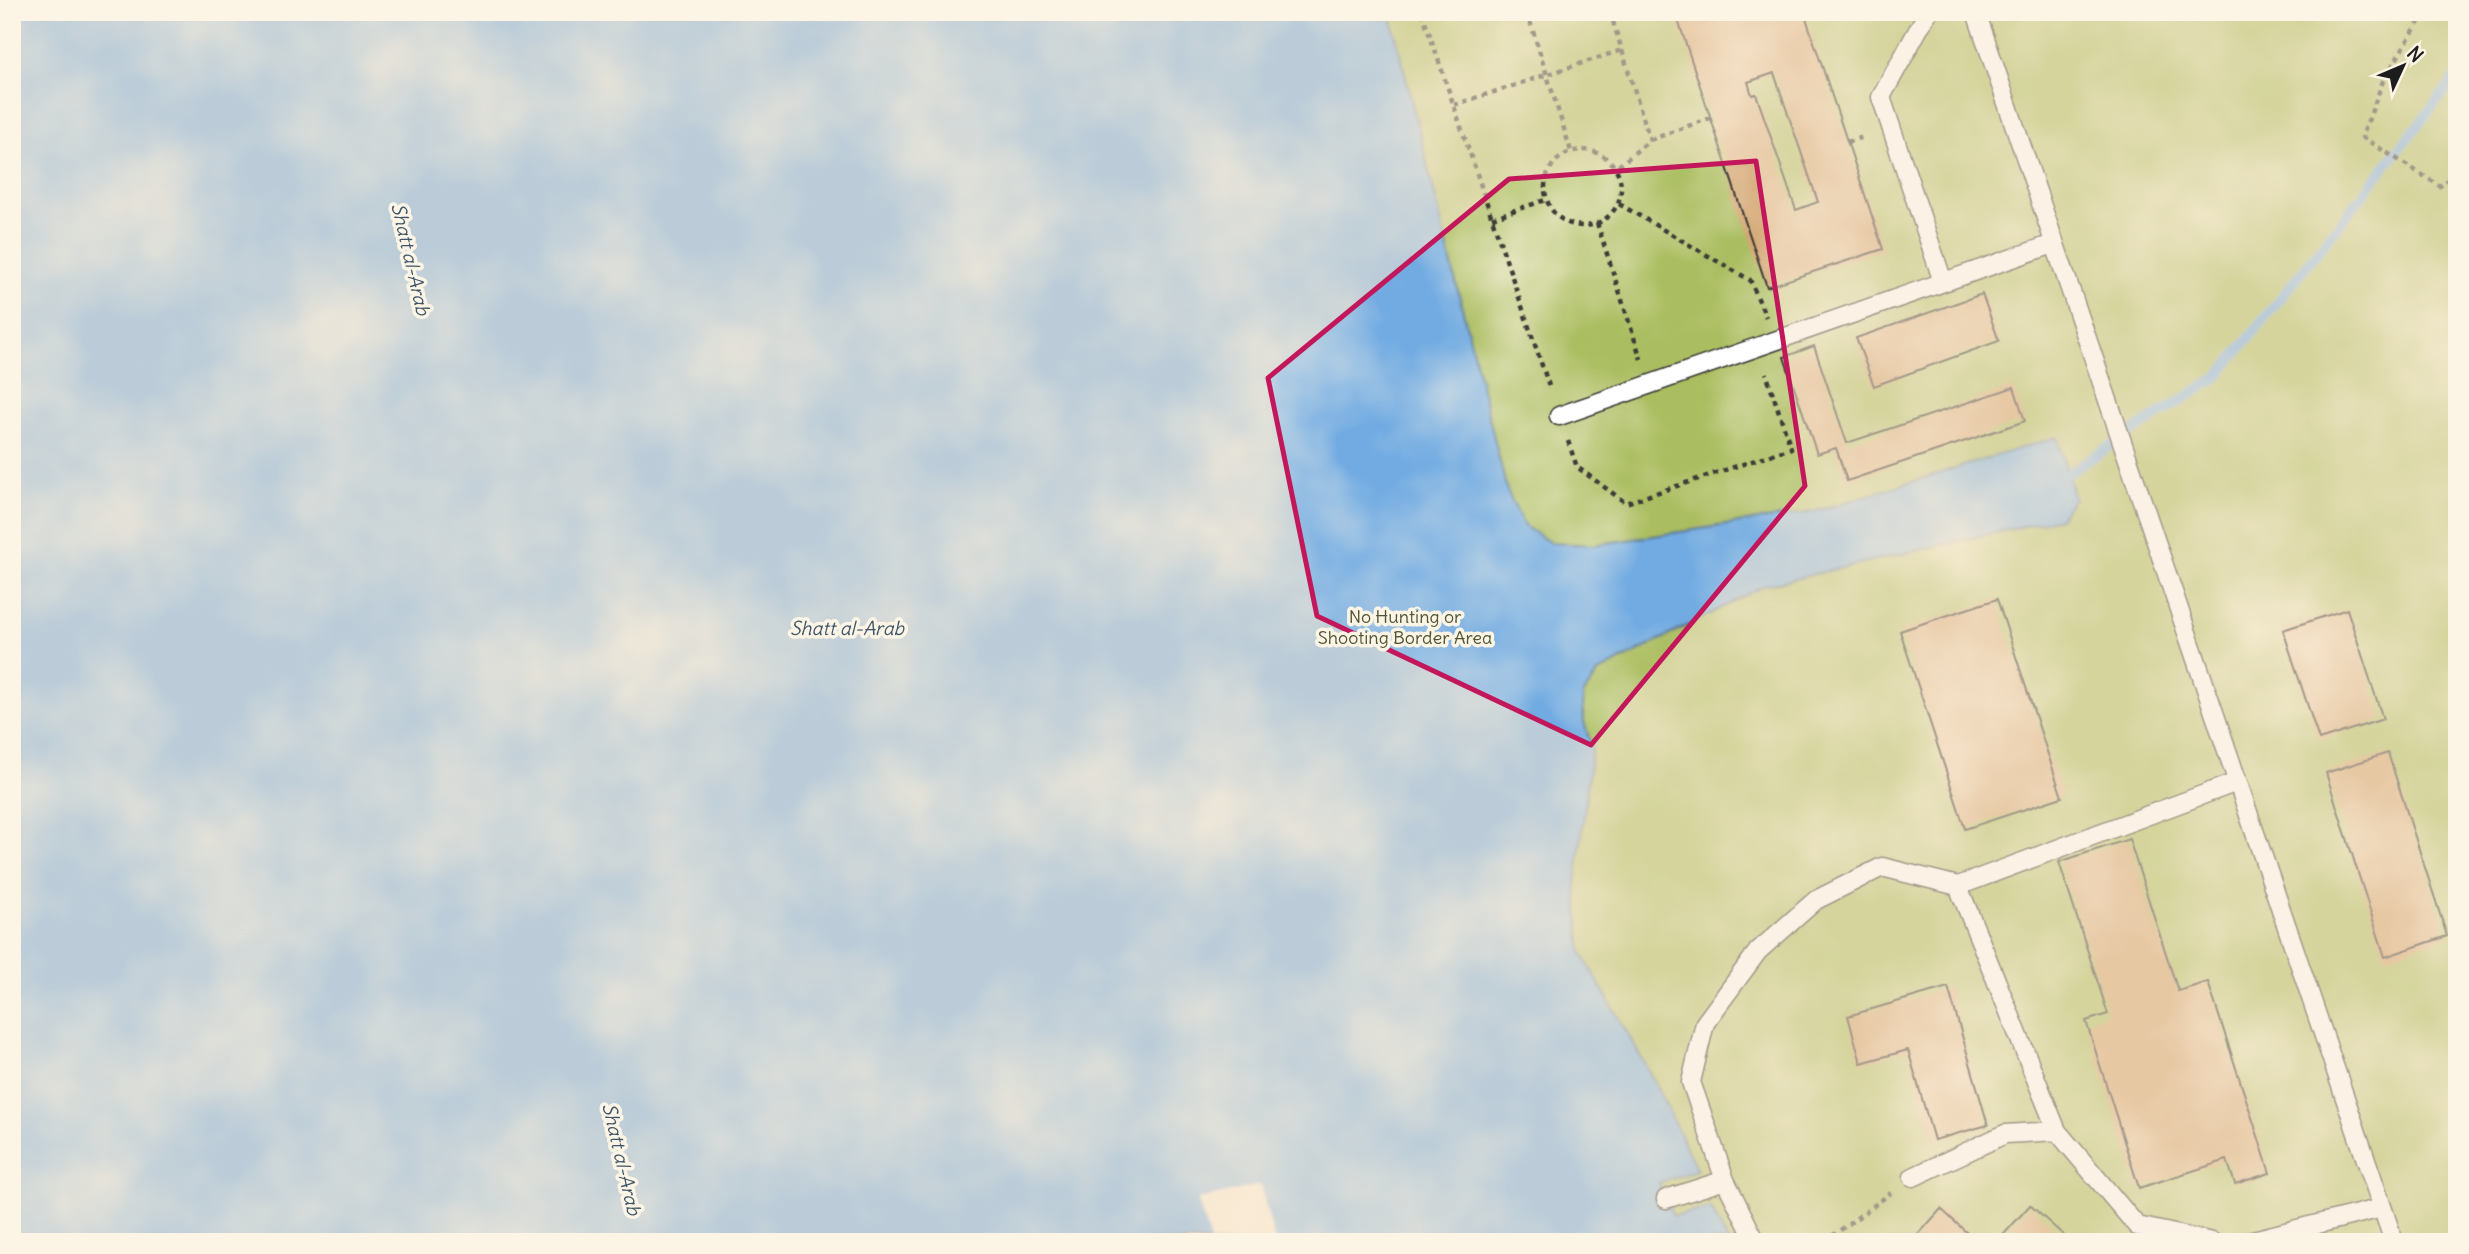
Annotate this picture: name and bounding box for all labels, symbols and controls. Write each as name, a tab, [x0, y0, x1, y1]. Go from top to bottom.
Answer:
north arrow	[2368, 32, 2438, 102]
text: N	[2402, 41, 2428, 67]
water label: Shatt al-Arab	[386, 201, 436, 319]
park label: No Hunting or Shooting Border Area	[1318, 605, 1492, 649]
water label: Shatt al-Arab	[790, 616, 906, 640]
water label: Shatt al-Arab	[597, 1101, 647, 1219]

